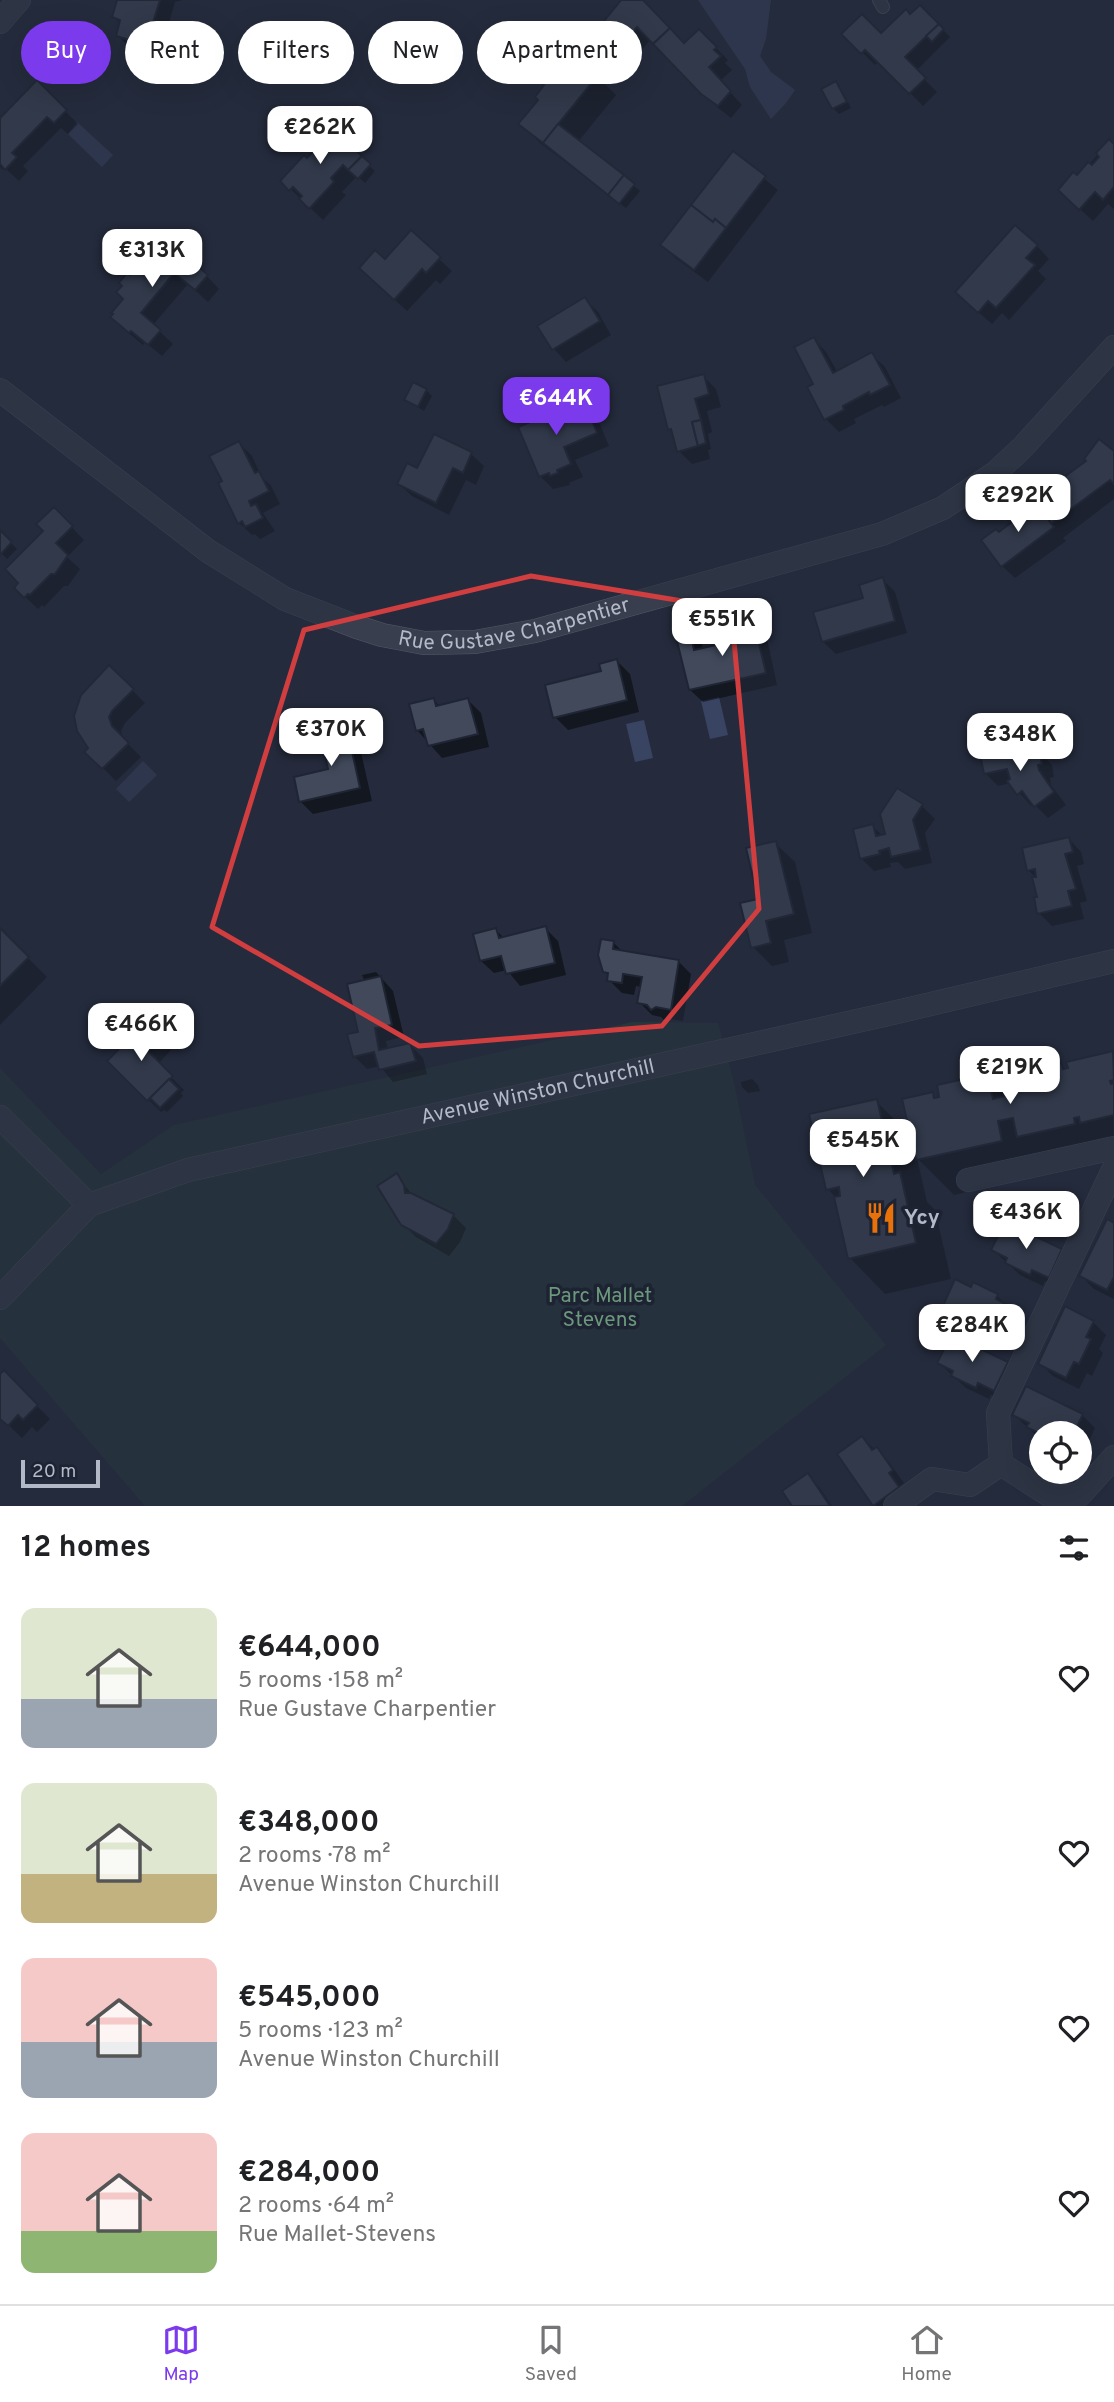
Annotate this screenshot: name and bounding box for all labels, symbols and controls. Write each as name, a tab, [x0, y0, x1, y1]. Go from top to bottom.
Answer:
chip: Buy	[21, 21, 111, 84]
chip: Rent	[125, 21, 224, 84]
chip: Filters	[238, 21, 354, 84]
chip: New	[368, 21, 463, 84]
chip: Apartment	[477, 21, 642, 84]
pin: €262K	[271, 106, 369, 166]
text: €262K	[283, 114, 357, 143]
pin: €313K	[103, 230, 201, 289]
text: €313K	[118, 237, 186, 266]
pin: €644K	[507, 378, 605, 437]
text: €644K	[519, 385, 593, 414]
pin: €292K	[969, 475, 1067, 534]
text: €292K	[981, 482, 1055, 511]
street label: Rue Gustave Charpentier	[396, 592, 633, 657]
pin: €551K	[673, 598, 771, 658]
text: €551K	[688, 606, 756, 635]
pin: €370K	[282, 708, 380, 768]
pin: €348K	[971, 714, 1069, 773]
text: €370K	[295, 716, 367, 745]
text: €348K	[983, 721, 1057, 750]
pin: €466K	[92, 1004, 190, 1063]
text: €466K	[104, 1011, 178, 1040]
pin: €219K	[961, 1046, 1059, 1106]
street label: Avenue Winston Churchill	[418, 1053, 657, 1131]
text: €219K	[976, 1054, 1044, 1083]
pin: €545K	[814, 1120, 912, 1179]
text: €545K	[826, 1127, 900, 1156]
pin: €436K	[977, 1192, 1075, 1251]
text: €436K	[989, 1199, 1063, 1228]
restaurant icon: Ycy	[864, 1201, 898, 1235]
place label: Ycy	[904, 1205, 940, 1232]
park label: Parc Mallet Stevens	[548, 1283, 652, 1334]
pin: €284K	[923, 1304, 1021, 1364]
text: €284K	[935, 1312, 1009, 1341]
map controls	[1029, 1421, 1092, 1484]
button: locate	[1029, 1421, 1092, 1484]
scale bar	[21, 1457, 100, 1489]
text: 20 m	[32, 1460, 76, 1484]
icon: filters	[1055, 1529, 1093, 1567]
text: 12 homes	[21, 1530, 151, 1567]
text: €644,000	[238, 1630, 381, 1667]
icon: home	[77, 1636, 161, 1720]
icon: heart	[1055, 1659, 1093, 1697]
text: 5 rooms · 158 m²	[238, 1667, 403, 1696]
text: Rue Gustave Charpentier	[238, 1696, 496, 1725]
text: €348,000	[238, 1805, 379, 1842]
icon: home	[77, 1811, 161, 1895]
icon: heart	[1055, 1834, 1093, 1872]
text: 2 rooms · 78 m²	[238, 1842, 391, 1871]
text: Avenue Winston Churchill	[238, 1871, 500, 1900]
text: €545,000	[238, 1980, 380, 2017]
icon: home	[77, 1986, 161, 2070]
icon: heart	[1055, 2009, 1093, 2047]
text: 5 rooms · 123 m²	[238, 2017, 403, 2046]
text: Avenue Winston Churchill	[238, 2046, 500, 2075]
text: €284,000	[238, 2155, 380, 2192]
icon: home	[77, 2161, 161, 2245]
icon: heart	[1055, 2184, 1093, 2222]
text: 2 rooms · 64 m²	[238, 2192, 394, 2221]
text: Rue Mallet-Stevens	[238, 2221, 436, 2250]
tab: Map	[162, 2321, 200, 2387]
tab: Saved	[525, 2321, 577, 2387]
tab: Home	[901, 2321, 952, 2387]

